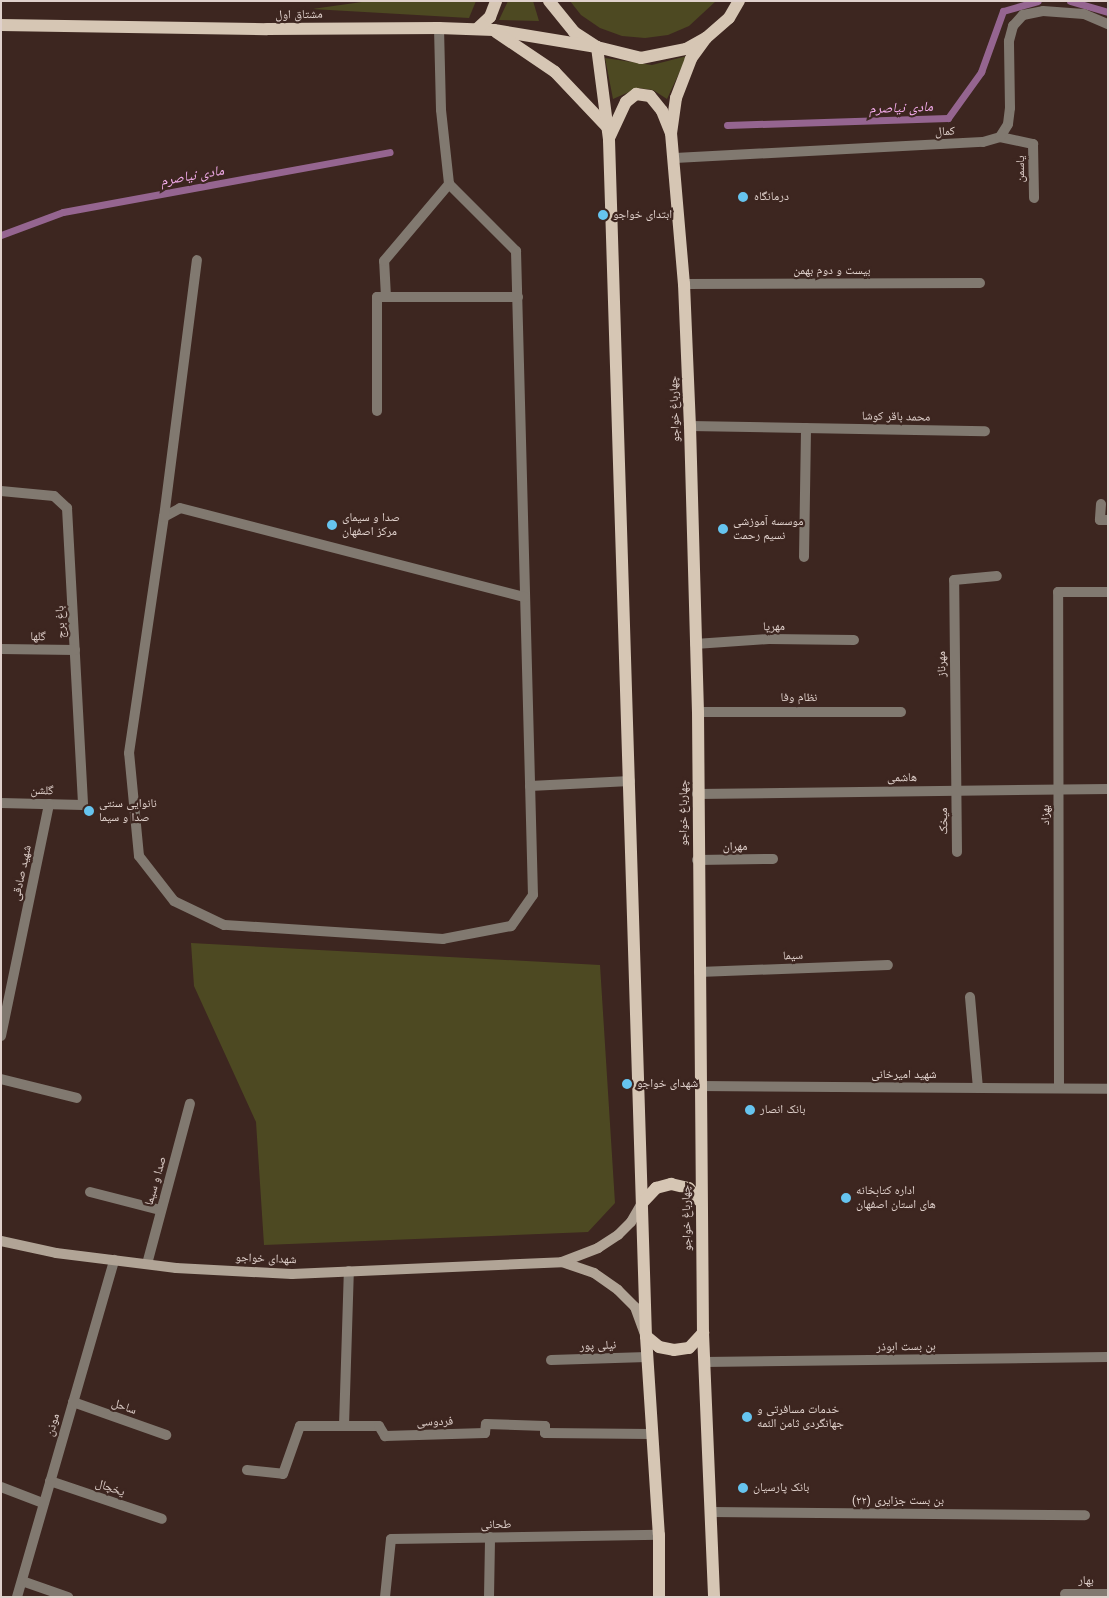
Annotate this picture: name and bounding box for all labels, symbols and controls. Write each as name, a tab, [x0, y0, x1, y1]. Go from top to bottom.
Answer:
street label: مشتاق اول	[275, 7, 323, 23]
water label: مادی نیاصرم	[869, 97, 933, 117]
street label: کمال	[935, 124, 955, 140]
street label: یاسمن	[1014, 155, 1028, 183]
water label: مادی نیاصرم	[159, 161, 225, 189]
marker: درمانگاه	[736, 190, 750, 204]
place label: درمانگاه	[754, 190, 789, 204]
place label: ابتدای خواجو	[613, 208, 672, 222]
marker: ابتدای خواجو	[597, 209, 609, 221]
street label: بیست و دوم بهمن	[793, 264, 871, 278]
street label: چهارباغ خواجو	[667, 376, 683, 442]
street label: محمد باقر کوشا	[862, 409, 930, 425]
place label: صدا و سیمای مرکز اصفهان	[342, 511, 400, 539]
place label: موسسه آموزشی نسیم رحمت	[733, 515, 803, 543]
marker: صدا و سیمای مرکز اصفهان	[326, 519, 338, 531]
marker: موسسه آموزشی نسیم رحمت	[717, 523, 729, 535]
street label: باغ برج	[53, 605, 69, 639]
street label: مهریا	[763, 620, 785, 634]
street label: گلها	[30, 630, 46, 644]
street label: مهرناز	[935, 651, 949, 677]
street label: نظام وفا	[781, 691, 817, 705]
street label: هاشمی	[887, 771, 917, 785]
street label: چهارباغ خواجو	[677, 780, 691, 846]
street label: گلشن	[30, 784, 54, 798]
place label: نانوایی سنتی صدا و سیما	[99, 797, 157, 825]
marker: نانوایی سنتی صدا و سیما	[83, 805, 95, 817]
street label: بهزاد	[1039, 805, 1053, 825]
street label: میخک	[937, 807, 951, 835]
street label: مهران	[722, 840, 748, 854]
street label: شهید صادقی	[9, 844, 35, 902]
street label: سیما	[783, 948, 803, 964]
street label: شهید امیرخانی	[871, 1068, 937, 1082]
place label: شهدای خواجو	[637, 1077, 698, 1091]
marker: شهدای خواجو	[621, 1078, 633, 1090]
place label: بانک انصار	[760, 1103, 805, 1117]
marker: بانک انصار	[744, 1104, 756, 1116]
street label: صدا و سیما	[142, 1155, 170, 1207]
place label: اداره کتابخانه های استان اصفهان	[856, 1184, 936, 1212]
street label: چهارباغ خواجو	[679, 1185, 695, 1251]
marker: اداره کتابخانه های استان اصفهان	[840, 1192, 852, 1204]
street label: شهدای خواجو	[235, 1251, 297, 1267]
street label: نیلی پور	[580, 1338, 616, 1354]
street label: بن بست ابوذر	[876, 1339, 936, 1355]
street label: ساحل	[109, 1396, 139, 1418]
place label: خدمات مسافرتی و جهانگردی ثامن الئمه	[757, 1403, 844, 1431]
marker: خدمات مسافرتی و جهانگردی ثامن الئمه	[741, 1411, 753, 1423]
street label: موذن	[43, 1412, 63, 1438]
street label: فردوسی	[416, 1414, 454, 1430]
street label: یخچال	[93, 1476, 127, 1500]
place label: بانک پارسیان	[753, 1481, 809, 1495]
marker: بانک پارسیان	[737, 1482, 749, 1494]
street label: بن بست جزایری (۲۲)	[852, 1494, 944, 1508]
street label: طحانی	[481, 1518, 511, 1532]
street label: بهار	[1078, 1574, 1094, 1588]

